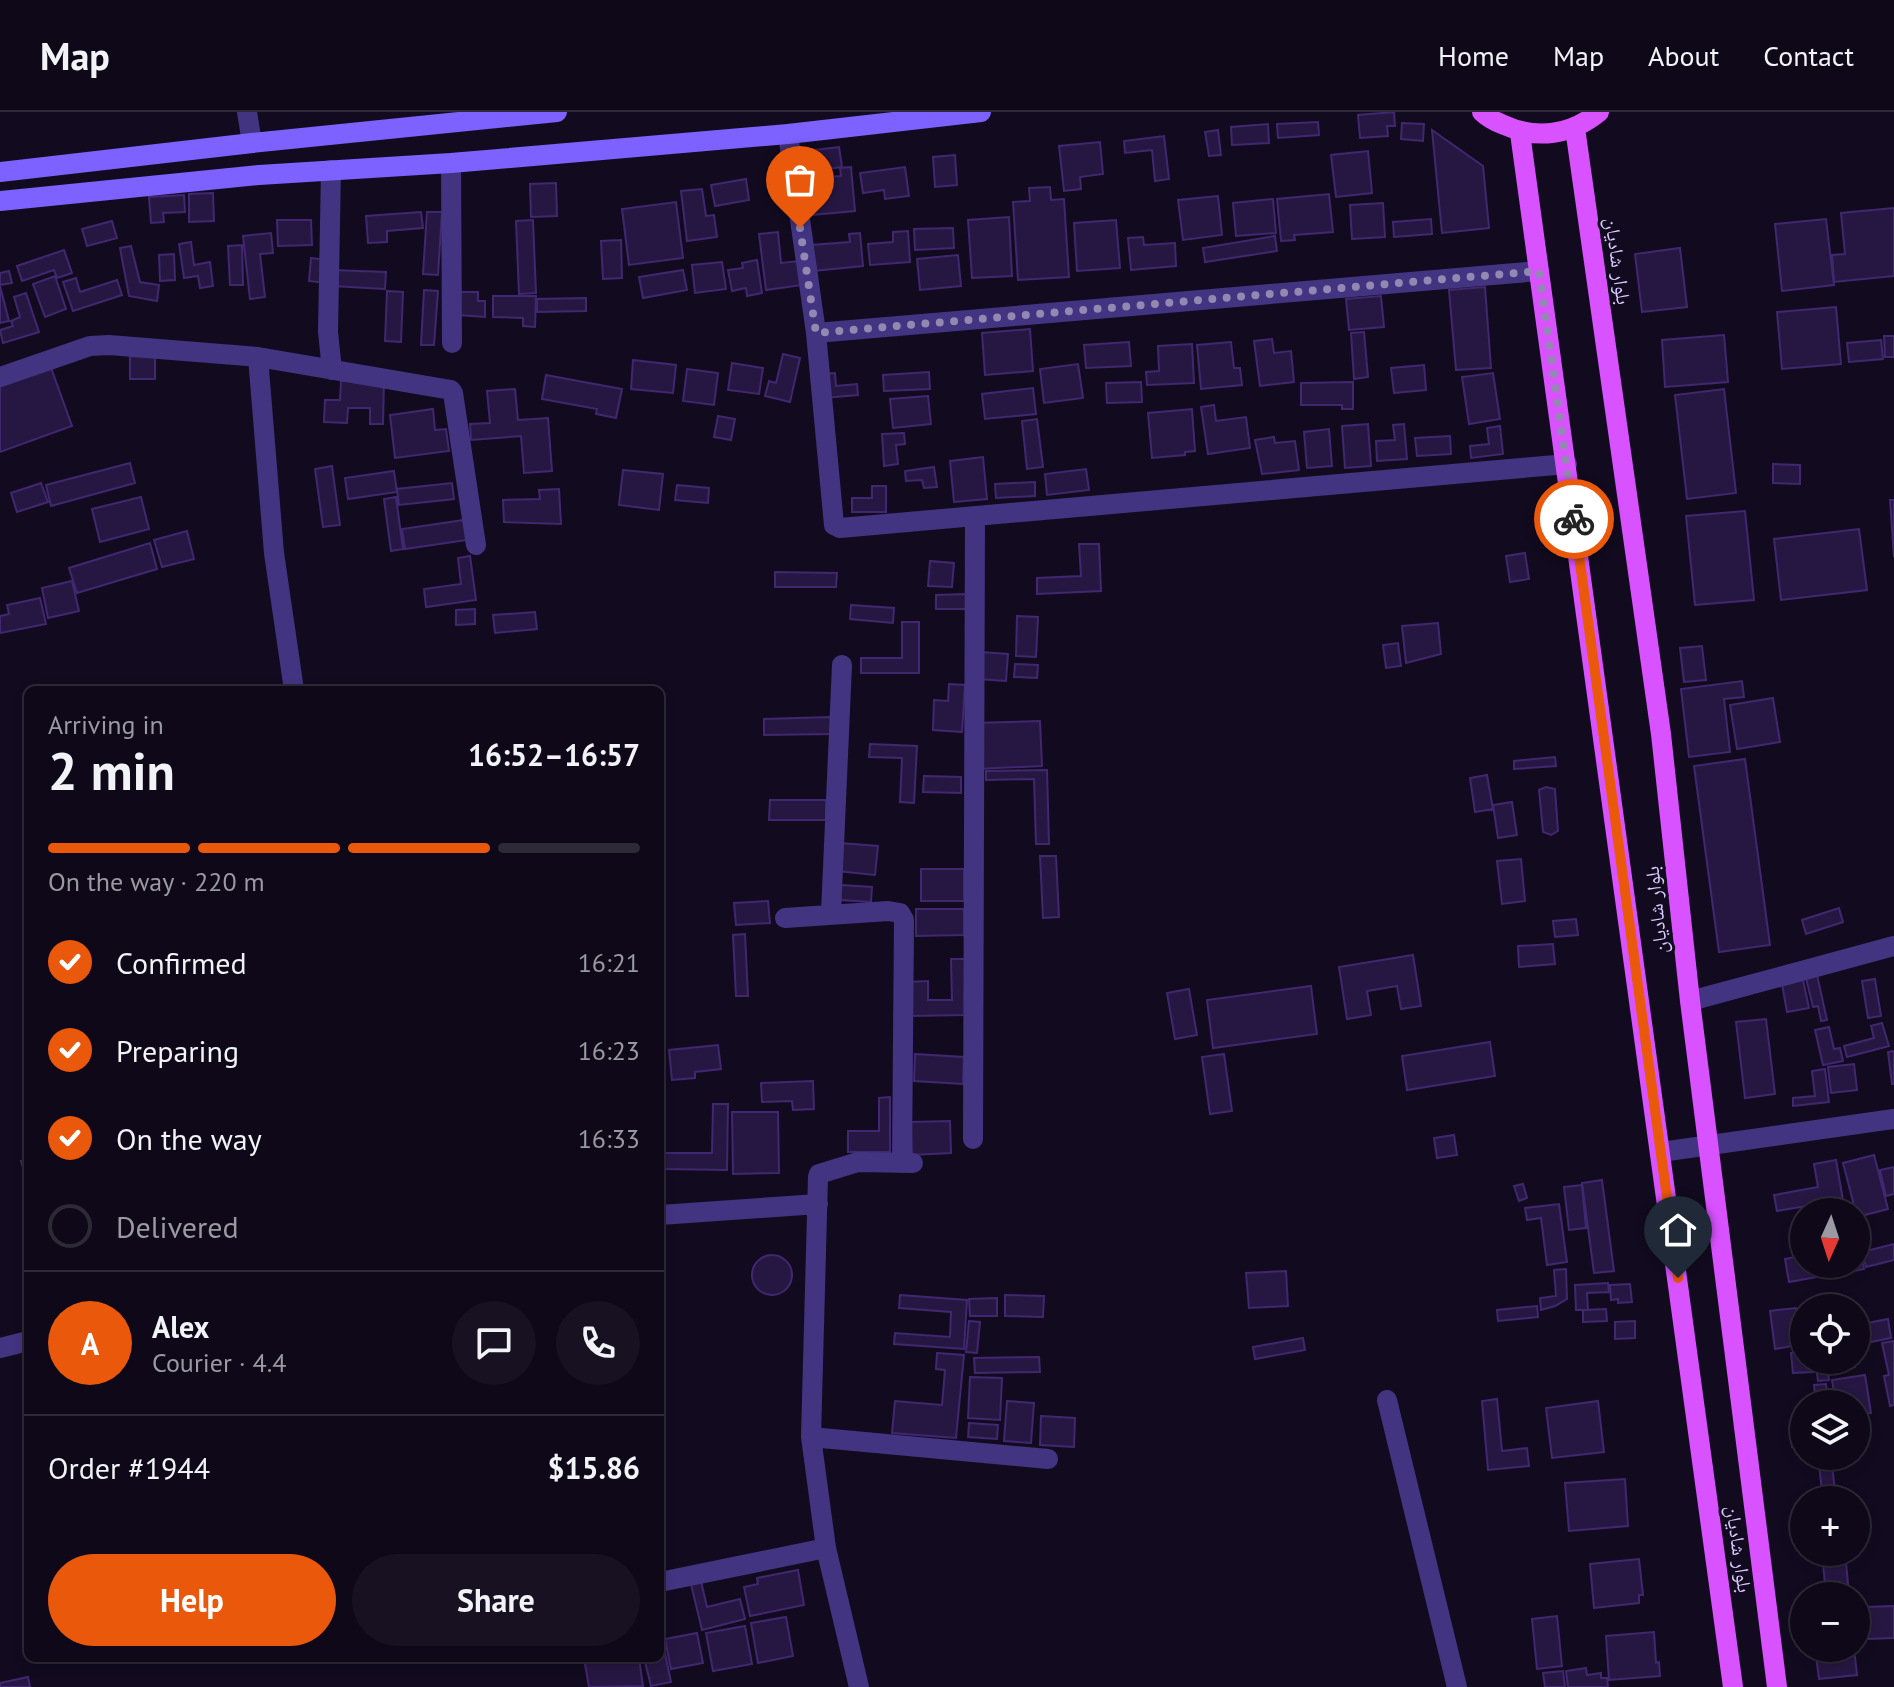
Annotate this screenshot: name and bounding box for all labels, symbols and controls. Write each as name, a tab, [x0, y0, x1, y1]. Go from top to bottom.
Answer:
text: Map	[40, 31, 110, 80]
text: Home	[1438, 37, 1509, 74]
text: Map	[1553, 37, 1604, 74]
text: About	[1648, 37, 1719, 74]
text: Contact	[1763, 37, 1854, 74]
pin	[766, 146, 834, 228]
icon: bag	[778, 158, 822, 202]
street label: بلوار شادیان	[1599, 216, 1637, 306]
courier	[1534, 479, 1614, 559]
icon: bike	[1552, 497, 1596, 541]
text: Arriving in	[48, 708, 164, 741]
text: 16:52–16:57	[468, 735, 640, 774]
text: 2 min	[48, 737, 175, 804]
text: On the way · 220 m	[48, 865, 265, 898]
street label: بلوار شادیان	[1638, 865, 1674, 955]
icon: check	[48, 940, 92, 984]
text: Confirmed	[116, 943, 247, 982]
text: 16:21	[578, 946, 640, 979]
icon: check	[48, 1028, 92, 1072]
text: Preparing	[116, 1031, 239, 1070]
text: 16:23	[578, 1034, 640, 1067]
icon: check	[48, 1116, 92, 1160]
text: On the way	[116, 1119, 262, 1158]
text: 16:33	[578, 1122, 640, 1155]
pin	[1644, 1196, 1712, 1278]
north arrow	[1790, 1198, 1870, 1278]
map controls	[1790, 1198, 1870, 1662]
text: Delivered	[116, 1207, 239, 1246]
icon: home	[1656, 1208, 1700, 1252]
button: locate	[1790, 1294, 1870, 1374]
button: chat	[452, 1301, 536, 1385]
button: phone	[556, 1301, 640, 1385]
text: Alex	[152, 1307, 209, 1346]
text: A	[81, 1324, 99, 1363]
text: Courier · 4.4	[152, 1346, 286, 1379]
button: layers	[1790, 1390, 1870, 1470]
text: Order #1944	[48, 1448, 210, 1487]
text: $15.86	[548, 1448, 640, 1487]
button: +	[1790, 1486, 1870, 1566]
street label: بلوار شادیان	[1720, 1504, 1758, 1594]
button: Help	[48, 1554, 336, 1646]
button: Share	[352, 1554, 640, 1646]
button: −	[1790, 1582, 1870, 1662]

